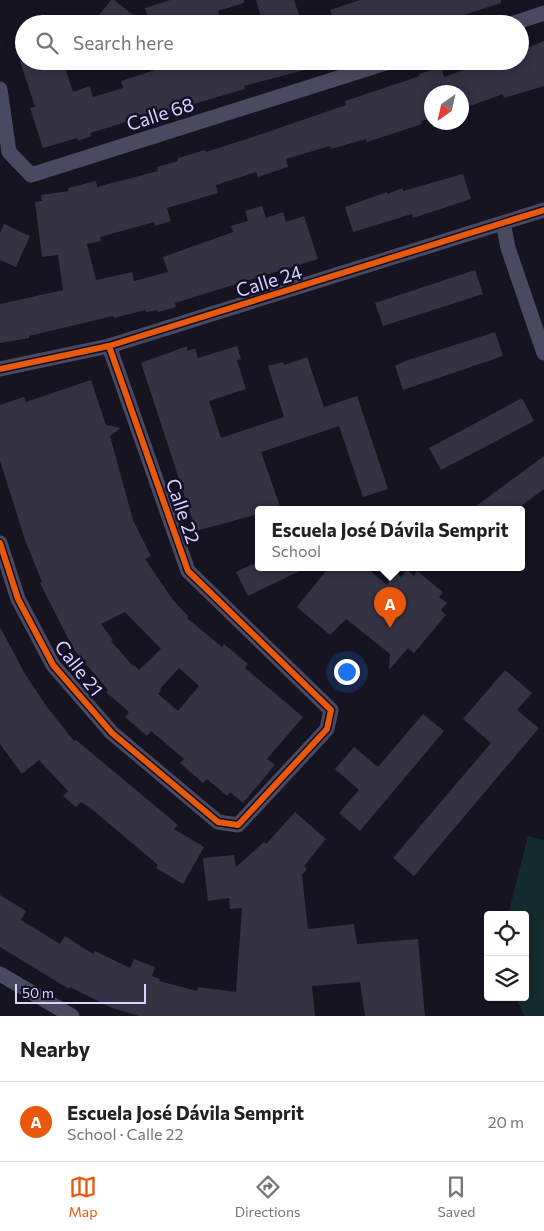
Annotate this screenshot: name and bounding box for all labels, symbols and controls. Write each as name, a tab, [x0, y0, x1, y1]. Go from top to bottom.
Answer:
search box	[15, 15, 529, 70]
icon: search	[33, 29, 61, 57]
text: Search here	[73, 31, 173, 54]
north arrow	[424, 85, 469, 130]
street label: Calle 68	[123, 92, 196, 135]
street label: Calle 24	[233, 260, 305, 301]
street label: Calle 22	[162, 475, 205, 546]
popup	[255, 506, 525, 571]
text: Escuela José Dávila Semprit	[271, 518, 509, 541]
text: School	[271, 541, 321, 560]
pin: A	[374, 587, 406, 628]
street label: Calle 21	[50, 635, 108, 700]
your location	[334, 659, 360, 685]
map controls	[484, 911, 529, 1001]
button: locate	[484, 911, 529, 956]
button: layers	[484, 956, 529, 1001]
scale bar	[15, 981, 146, 1004]
text: 50 m	[22, 984, 54, 1001]
text: Nearby	[20, 1036, 90, 1061]
text: Escuela José Dávila Semprit	[67, 1101, 304, 1124]
text: A	[30, 1112, 42, 1131]
text: 20 m	[488, 1112, 524, 1131]
text: School · Calle 22	[67, 1124, 183, 1143]
tab: Map	[69, 1173, 97, 1220]
tab: Directions	[235, 1173, 300, 1220]
tab: Saved	[438, 1173, 475, 1220]

